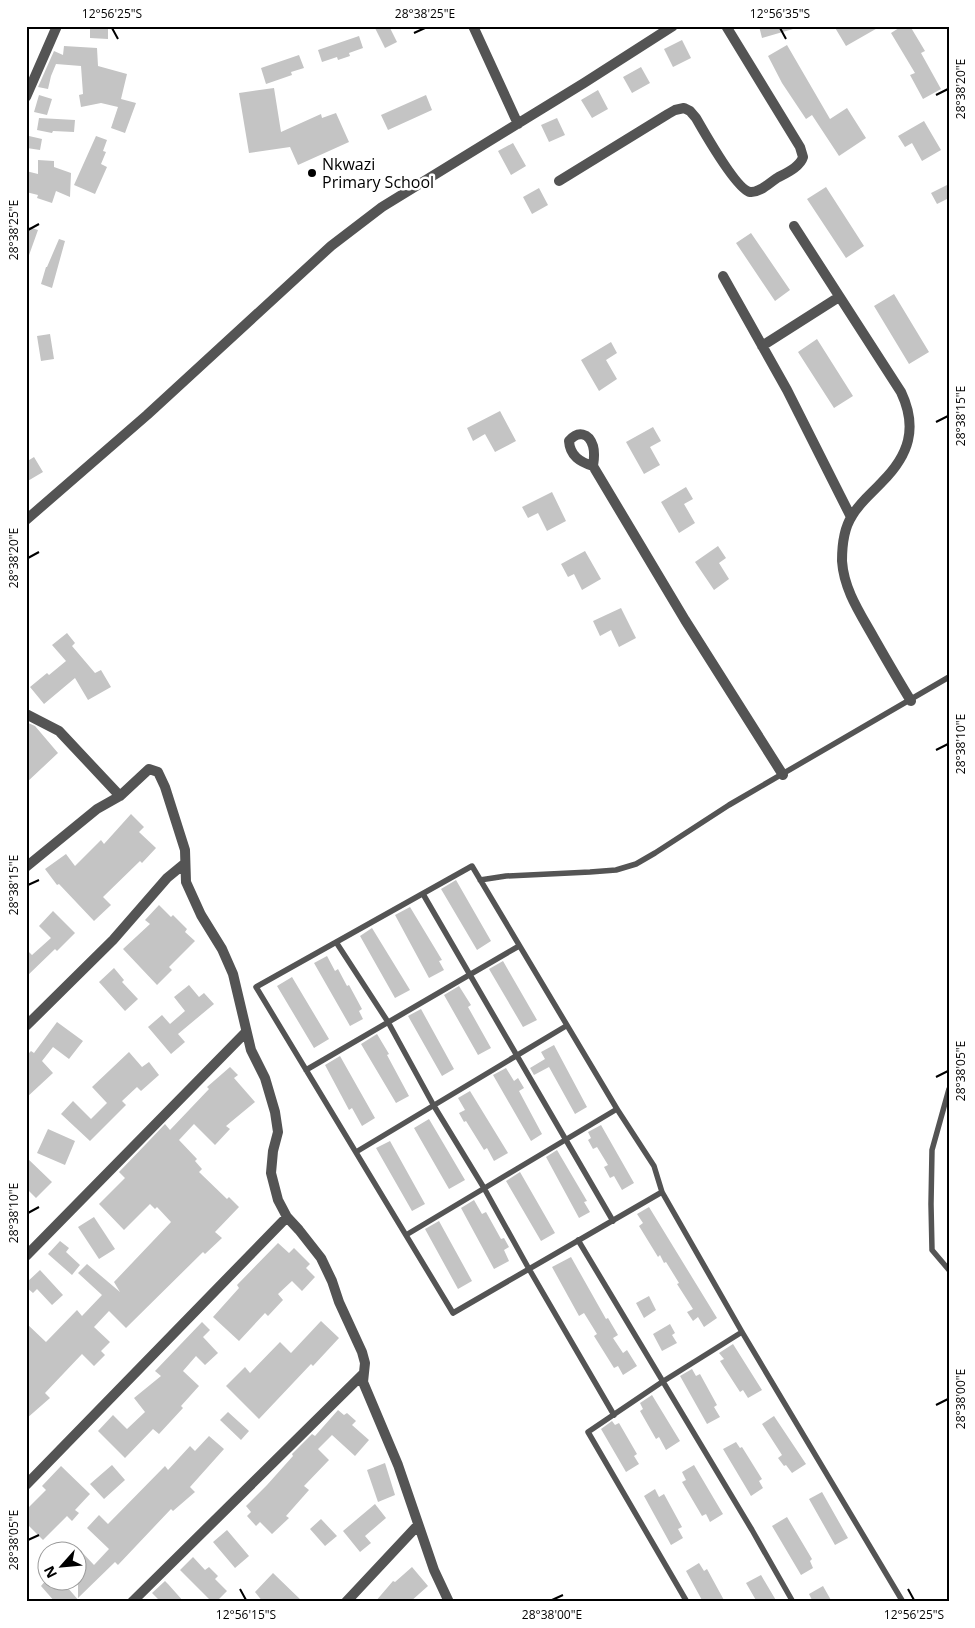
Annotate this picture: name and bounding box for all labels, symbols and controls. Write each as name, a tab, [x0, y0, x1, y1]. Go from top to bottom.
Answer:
text: 12°56'25"S	[82, 5, 142, 22]
text: 28°38'25"E	[395, 5, 455, 22]
text: 12°56'35"S	[750, 5, 810, 22]
text: 28°38'20"E	[952, 59, 969, 119]
place label: Nkwazi Primary School	[322, 153, 434, 193]
marker: Nkwazi Primary School	[306, 167, 318, 179]
text: 28°38'25"E	[5, 200, 22, 260]
text: 28°38'15"E	[952, 386, 969, 446]
text: 28°38'20"E	[5, 528, 22, 588]
text: 28°38'10"E	[952, 714, 969, 774]
text: 28°38'15"E	[5, 855, 22, 915]
text: 28°38'05"E	[952, 1041, 969, 1101]
text: 28°38'10"E	[5, 1183, 22, 1243]
text: 28°38'00"E	[952, 1369, 969, 1429]
text: 28°38'05"E	[5, 1510, 22, 1570]
north arrow	[38, 1540, 88, 1590]
text: N	[39, 1563, 61, 1582]
text: 12°56'15"S	[216, 1606, 276, 1623]
text: 28°38'00"E	[522, 1606, 582, 1623]
text: 12°56'25"S	[884, 1606, 944, 1623]

